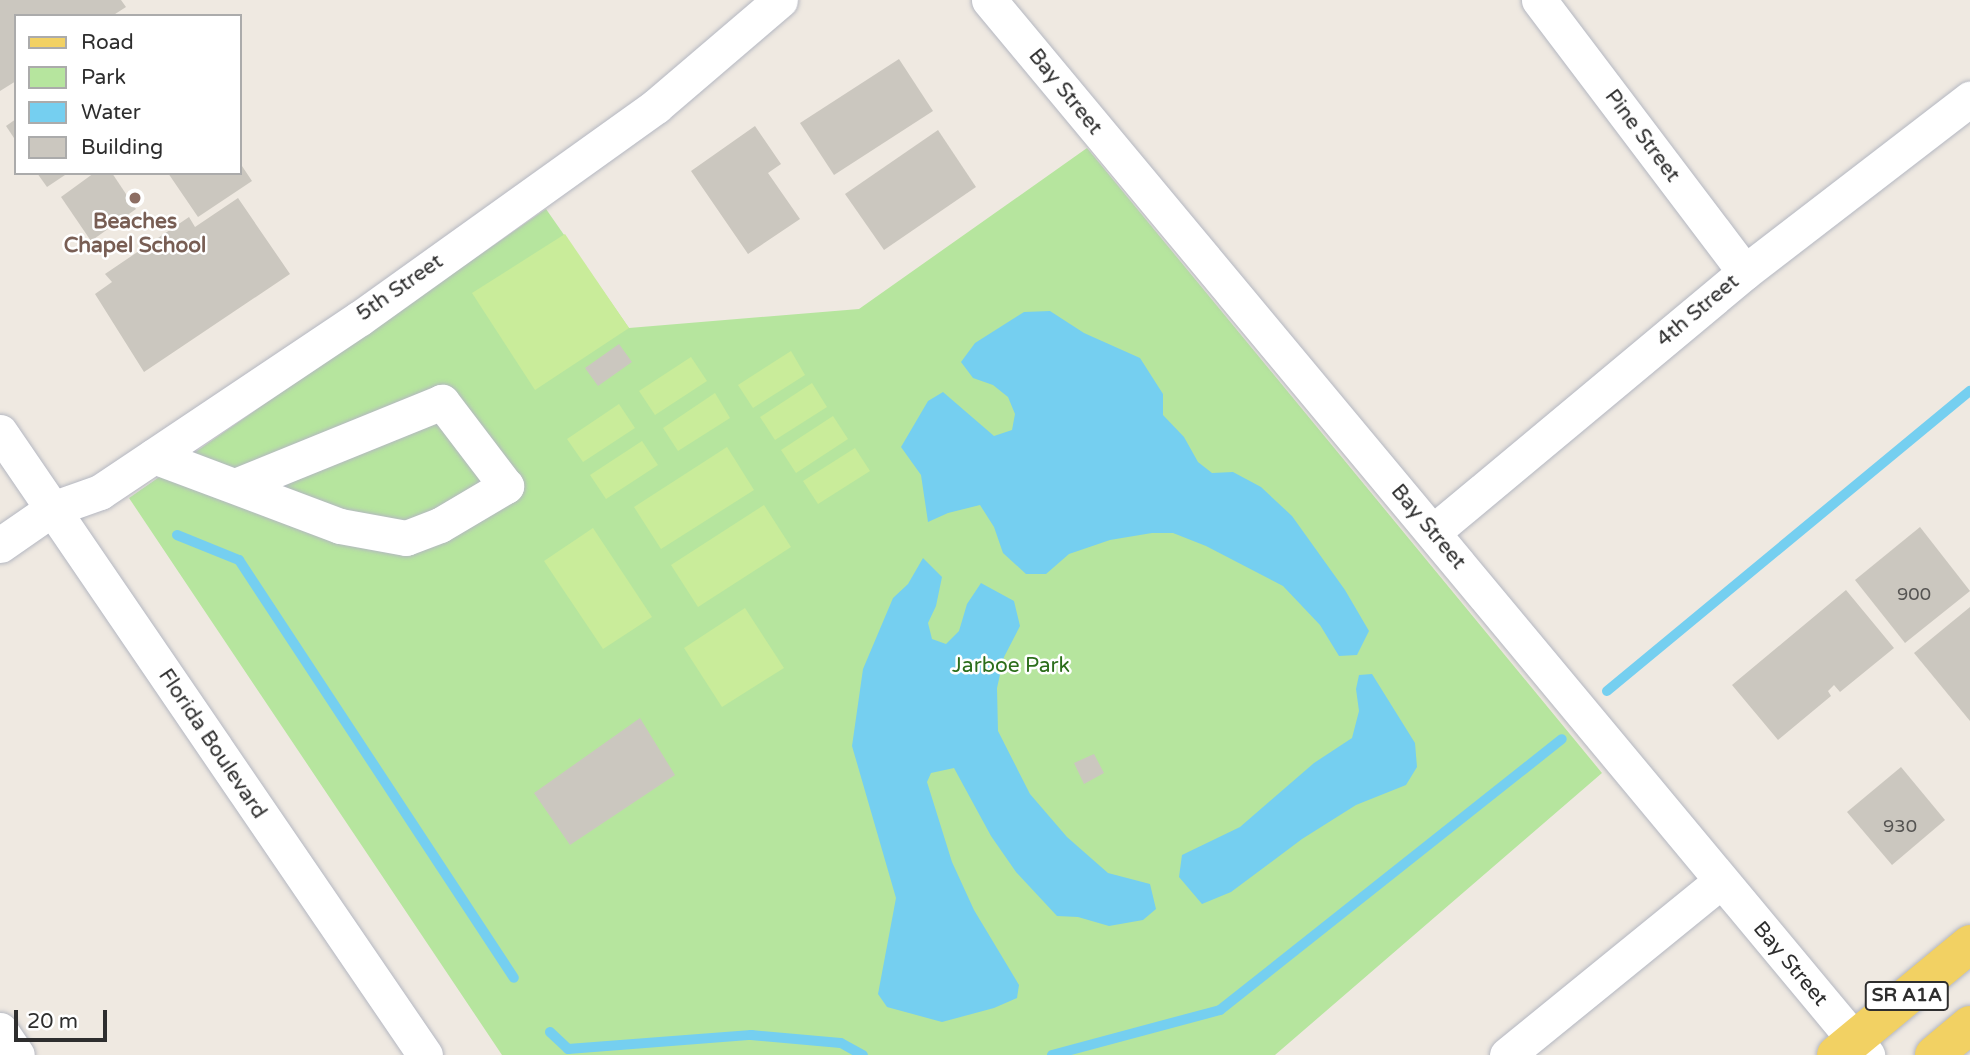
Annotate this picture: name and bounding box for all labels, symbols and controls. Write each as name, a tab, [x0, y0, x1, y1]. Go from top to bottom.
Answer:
legend	[14, 14, 242, 175]
text: Road	[81, 30, 134, 55]
street label: Bay Street	[1023, 44, 1107, 140]
text: Park	[81, 65, 126, 90]
street label: Pine Street	[1599, 85, 1685, 187]
text: Water	[81, 100, 141, 125]
text: Building	[81, 135, 163, 160]
marker: Beaches Chapel School	[127, 190, 143, 206]
place label: Beaches Chapel School	[64, 209, 206, 259]
street label: 5th Street	[352, 249, 448, 327]
street label: 4th Street	[1652, 269, 1744, 353]
street label: Bay Street	[1385, 479, 1471, 575]
house number: 900	[1897, 583, 1931, 605]
park label: Jarboe Park	[952, 653, 1070, 679]
street label: Florida Boulevard	[153, 664, 271, 824]
house number: 930	[1883, 815, 1917, 837]
street label: Bay Street	[1747, 916, 1833, 1012]
road number: SR A1A	[1863, 980, 1951, 1012]
scale bar	[18, 996, 110, 1040]
text: 20 m	[27, 1009, 78, 1034]

